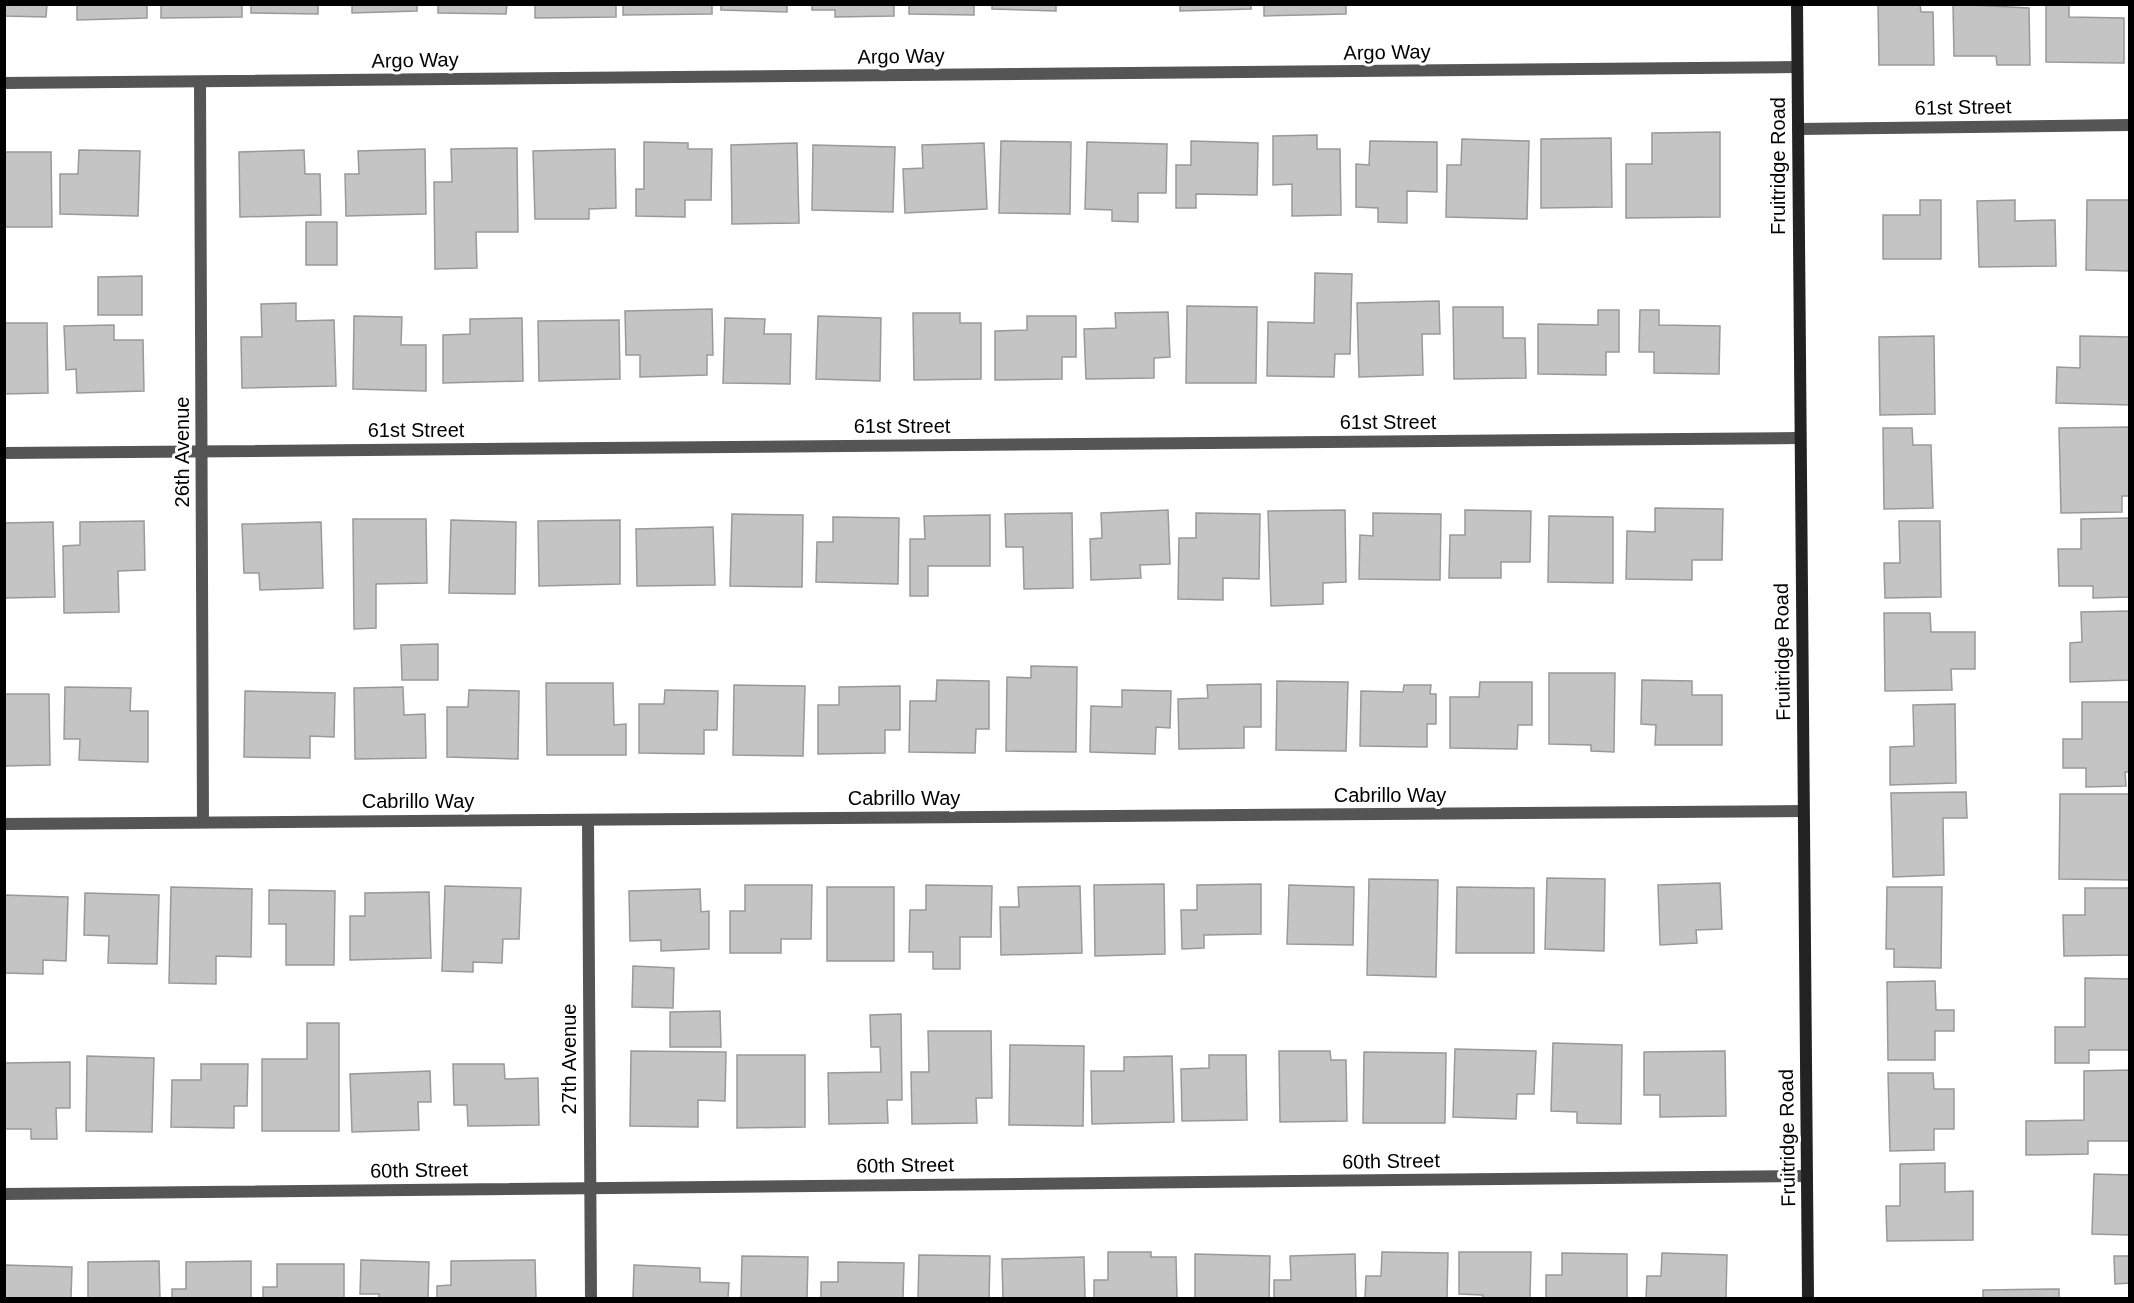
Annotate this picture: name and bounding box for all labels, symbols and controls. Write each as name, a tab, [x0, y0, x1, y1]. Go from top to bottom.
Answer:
street label: Argo Way	[1343, 40, 1431, 64]
street label: Argo Way	[857, 44, 945, 68]
street label: Argo Way	[371, 48, 459, 72]
street label: 61st Street	[1914, 95, 2012, 119]
street label: Fruitridge Road	[1767, 97, 1789, 235]
street label: 26th Avenue	[171, 397, 193, 507]
street label: 61st Street	[1340, 411, 1437, 433]
street label: 61st Street	[854, 415, 951, 437]
street label: 61st Street	[368, 419, 465, 441]
street label: Fruitridge Road	[1770, 583, 1794, 721]
street label: Cabrillo Way	[1334, 784, 1446, 806]
street label: Cabrillo Way	[848, 787, 960, 809]
street label: Cabrillo Way	[362, 790, 474, 812]
street label: 27th Avenue	[558, 1004, 580, 1114]
street label: Fruitridge Road	[1775, 1069, 1799, 1207]
street label: 60th Street	[1342, 1149, 1441, 1173]
street label: 60th Street	[856, 1153, 955, 1177]
street label: 60th Street	[370, 1158, 469, 1182]

